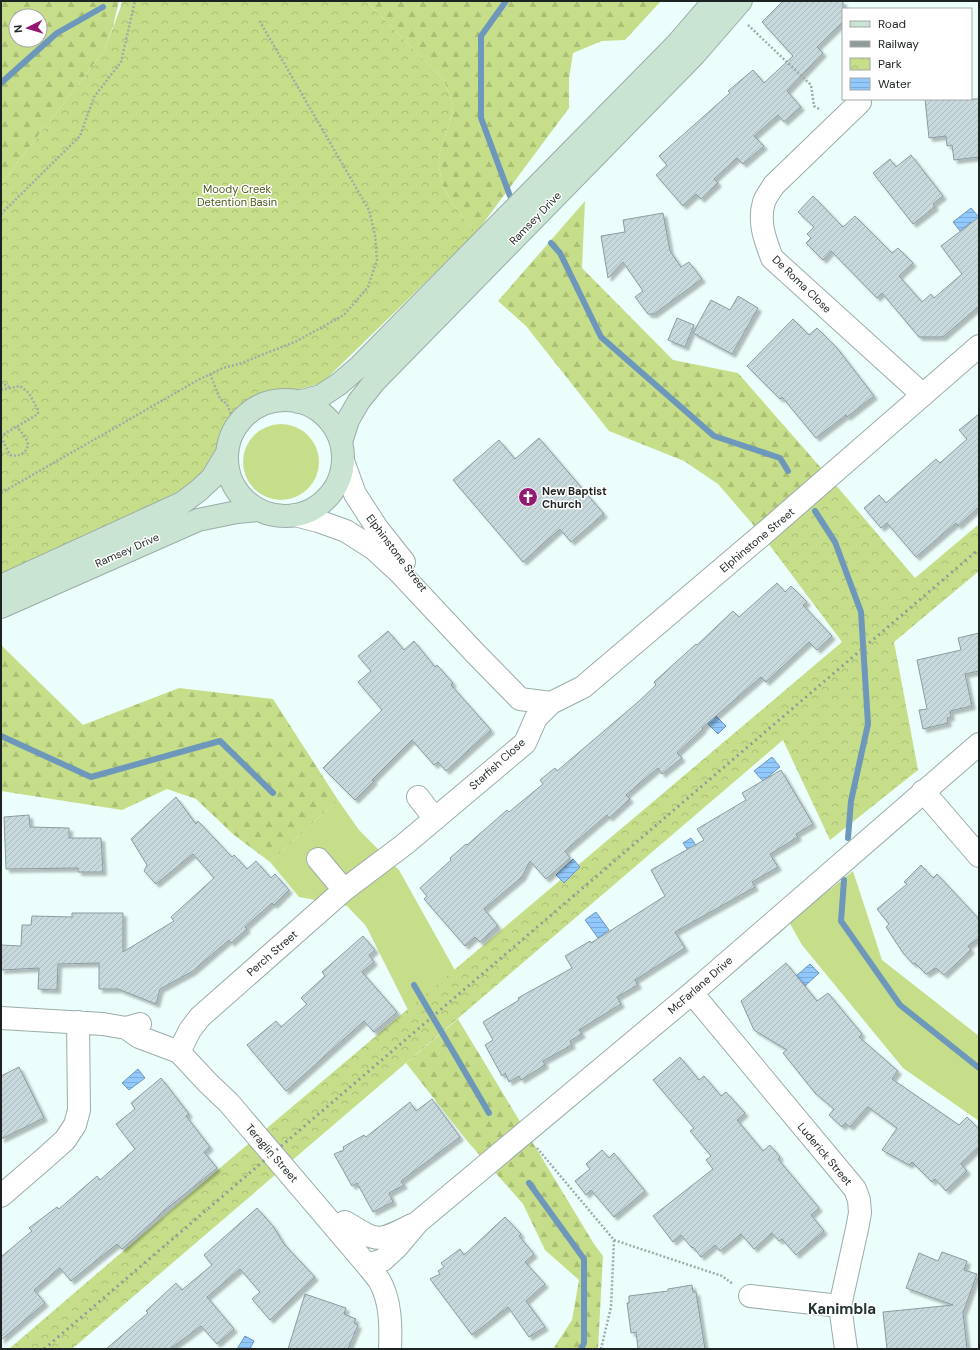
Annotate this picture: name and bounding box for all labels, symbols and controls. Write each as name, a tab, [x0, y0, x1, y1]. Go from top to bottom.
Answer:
north arrow	[8, 8, 48, 48]
legend	[842, 8, 972, 100]
text: Road	[878, 16, 906, 32]
text: N	[11, 24, 25, 33]
text: Railway	[878, 36, 919, 52]
text: Park	[878, 56, 902, 72]
text: Water	[878, 76, 912, 92]
park label: Moody Creek Detention Basin	[197, 182, 277, 209]
street label: Ramsey Drive	[506, 188, 564, 248]
street label: De Roma Close	[770, 252, 834, 316]
place label: New Baptist Church	[542, 484, 607, 511]
church icon: New Baptist Church	[517, 486, 539, 508]
street label: Elphinstone Street	[717, 505, 797, 575]
street label: Elphinstone Street	[363, 511, 431, 595]
street label: Ramsey Drive	[93, 530, 161, 570]
street label: Starfish Close	[466, 735, 528, 793]
street label: Perch Street	[244, 927, 300, 979]
street label: McFarlane Drive	[665, 953, 735, 1017]
street label: Luderick Street	[795, 1120, 855, 1188]
street label: Teraglin Street	[243, 1121, 301, 1185]
district label: Kanimbla	[808, 1299, 876, 1319]

